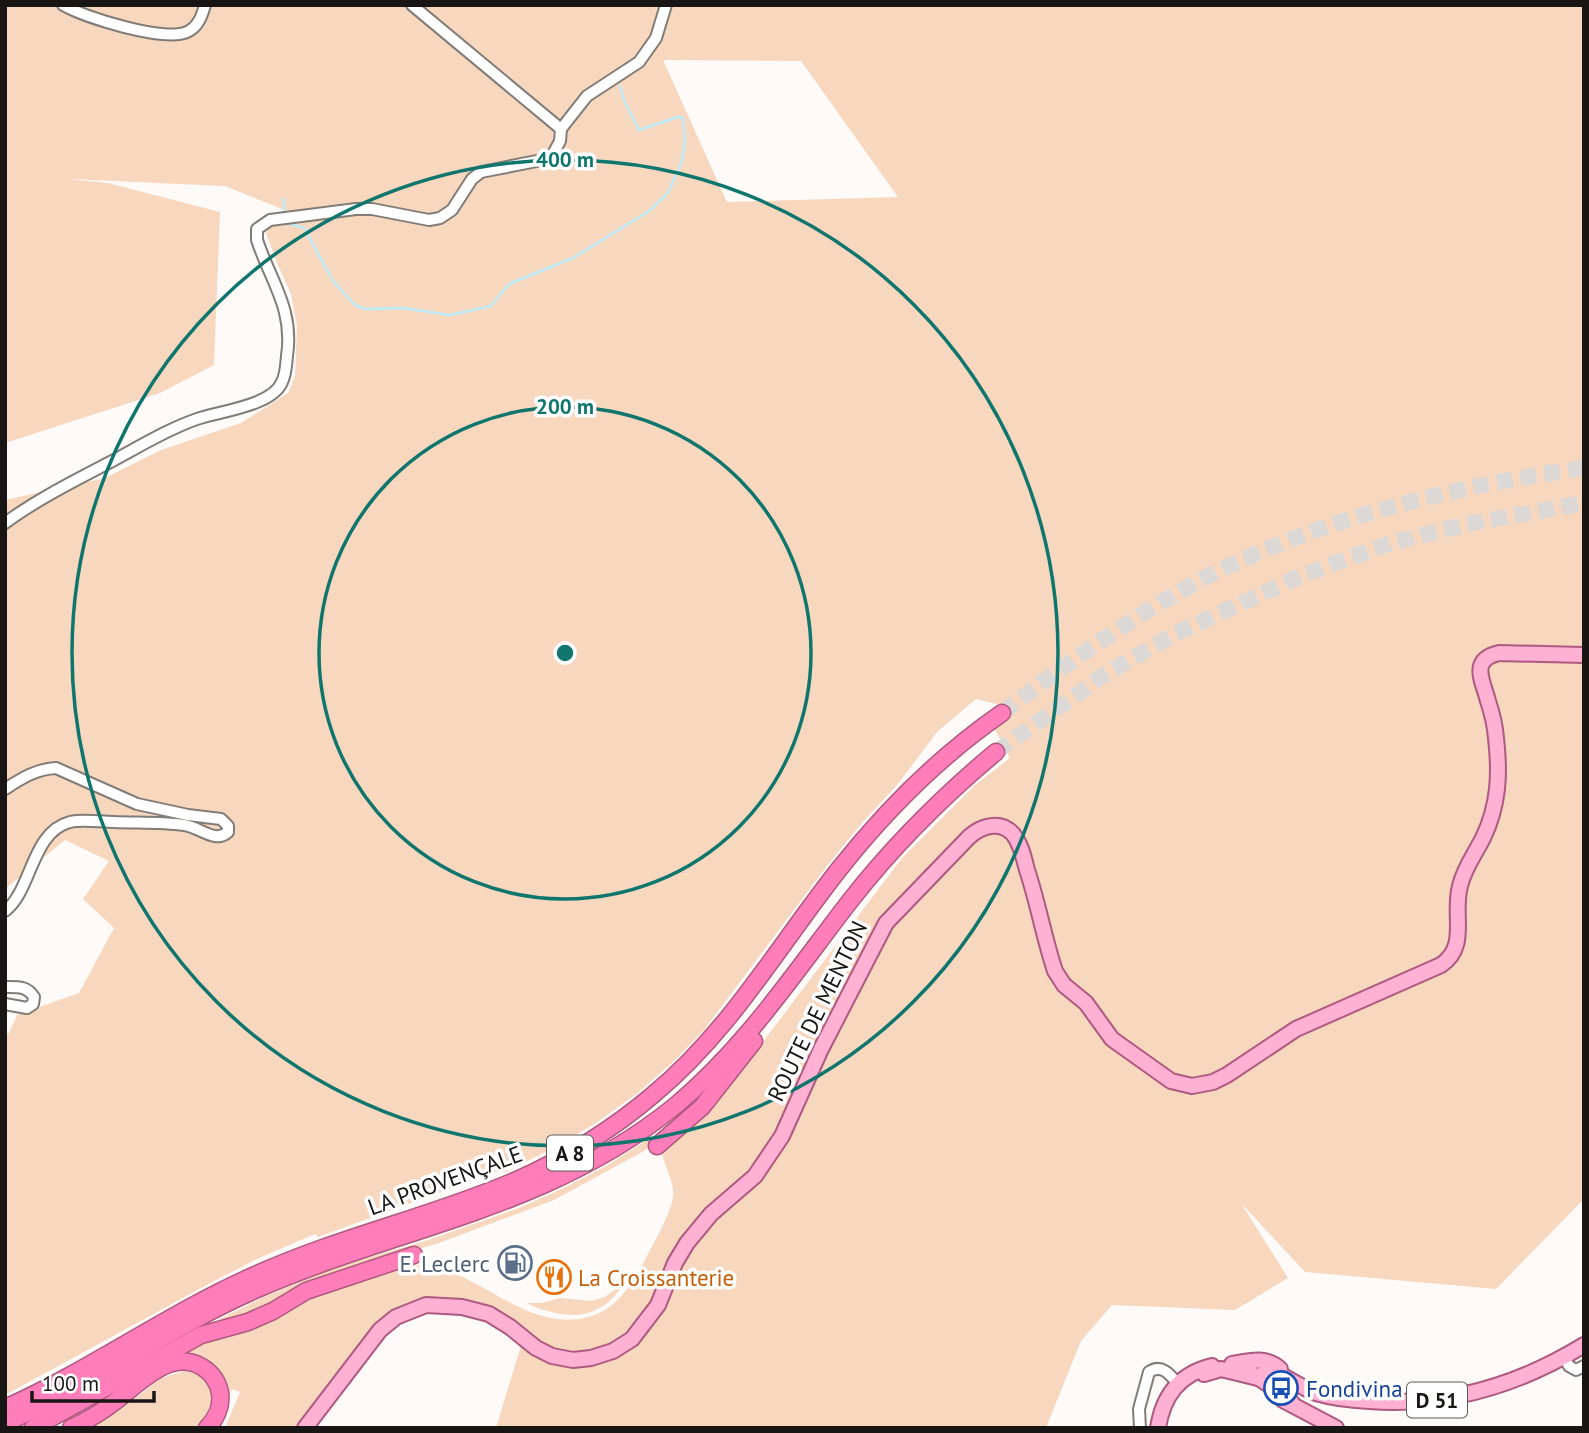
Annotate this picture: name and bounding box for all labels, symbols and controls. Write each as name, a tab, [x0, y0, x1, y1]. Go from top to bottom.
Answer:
text: 400 m	[536, 146, 594, 173]
text: 200 m	[536, 393, 594, 420]
centre of rings	[553, 641, 577, 665]
street label: ROUTE DE MENTON	[761, 916, 873, 1106]
road number: A 8	[547, 1136, 593, 1170]
street label: LA PROVENÇALE	[364, 1139, 526, 1221]
fuel station icon: E. Leclerc	[496, 1244, 534, 1282]
place label: E. Leclerc	[399, 1249, 490, 1278]
restaurant icon: La Croissanterie	[535, 1258, 573, 1296]
place label: La Croissanterie	[578, 1263, 734, 1292]
scale bar	[32, 1360, 154, 1404]
bus stop icon: Fondivina	[1262, 1369, 1300, 1407]
text: 100 m	[42, 1370, 99, 1397]
place label: Fondivina	[1306, 1374, 1403, 1403]
road number: D 51	[1407, 1382, 1467, 1418]

